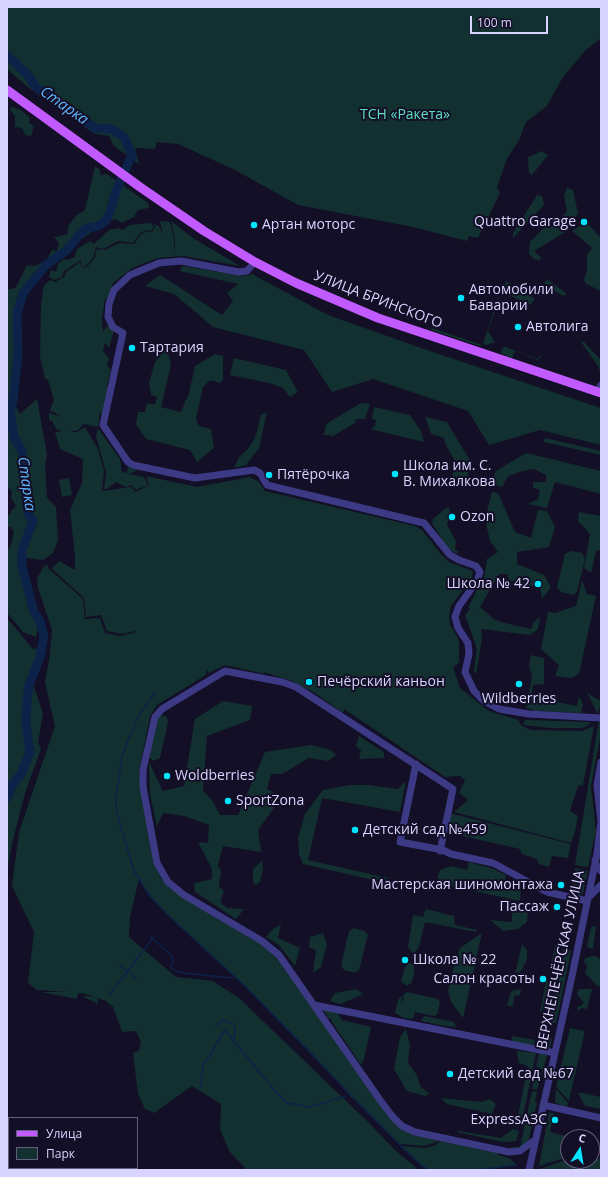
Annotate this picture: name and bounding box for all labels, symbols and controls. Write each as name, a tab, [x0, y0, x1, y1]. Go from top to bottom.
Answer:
scale bar	[472, 8, 550, 34]
text: 100 m	[477, 14, 512, 31]
water label: Старка	[36, 83, 92, 129]
park label: ТСН «Ракета»	[360, 107, 450, 123]
place label: Quattro Garage	[474, 214, 576, 230]
place label: Артан моторс	[262, 217, 355, 233]
marker: Quattro Garage	[579, 217, 589, 227]
marker: Артан моторс	[249, 220, 259, 230]
street label: УЛИЦА БРИНСКОГО	[311, 268, 445, 332]
place label: Автомобили Баварии	[469, 282, 554, 314]
marker: Автомобили Баварии	[456, 293, 466, 303]
place label: Автолига	[526, 319, 589, 335]
marker: Автолига	[513, 322, 523, 332]
place label: Тартария	[140, 340, 204, 356]
marker: Тартария	[127, 343, 137, 353]
water label: Старка	[13, 456, 39, 512]
place label: Школа им. С. В. Михалкова	[403, 458, 495, 490]
place label: Пятёрочка	[277, 467, 350, 483]
marker: Школа им. С. В. Михалкова	[390, 469, 400, 479]
marker: Пятёрочка	[264, 470, 274, 480]
place label: Ozon	[460, 509, 494, 525]
marker: Ozon	[447, 512, 457, 522]
place label: Школа № 42	[447, 576, 530, 592]
marker: Школа № 42	[533, 579, 543, 589]
place label: Печёрский каньон	[317, 674, 445, 690]
marker: Печёрский каньон	[304, 677, 314, 687]
marker: Wildberries	[514, 679, 524, 689]
place label: Wildberries	[482, 691, 556, 707]
place label: Woldberries	[175, 768, 254, 784]
marker: Woldberries	[162, 771, 172, 781]
place label: SportZona	[236, 793, 304, 809]
marker: SportZona	[223, 796, 233, 806]
place label: Детский сад №459	[363, 822, 487, 838]
marker: Детский сад №459	[350, 825, 360, 835]
street label: ВЕРХНЕПЕЧЁРСКАЯ УЛИЦА	[534, 869, 588, 1051]
place label: Мастерская шиномонтажа	[371, 877, 553, 893]
marker: Мастерская шиномонтажа	[556, 880, 566, 890]
place label: Пассаж	[500, 899, 549, 915]
marker: Пассаж	[552, 902, 562, 912]
place label: Школа № 22	[413, 952, 496, 968]
marker: Школа № 22	[400, 955, 410, 965]
place label: Салон красоты	[433, 971, 535, 987]
marker: Салон красоты	[538, 974, 548, 984]
place label: Детский сад №67	[458, 1066, 574, 1082]
marker: Детский сад №67	[445, 1069, 455, 1079]
place label: ExpressАЗС	[471, 1112, 547, 1128]
marker: ExpressАЗС	[550, 1115, 560, 1125]
legend	[8, 1117, 138, 1169]
text: Улица	[46, 1125, 82, 1142]
north arrow	[560, 1129, 600, 1169]
text: С	[577, 1130, 587, 1146]
text: Парк	[46, 1145, 75, 1162]

